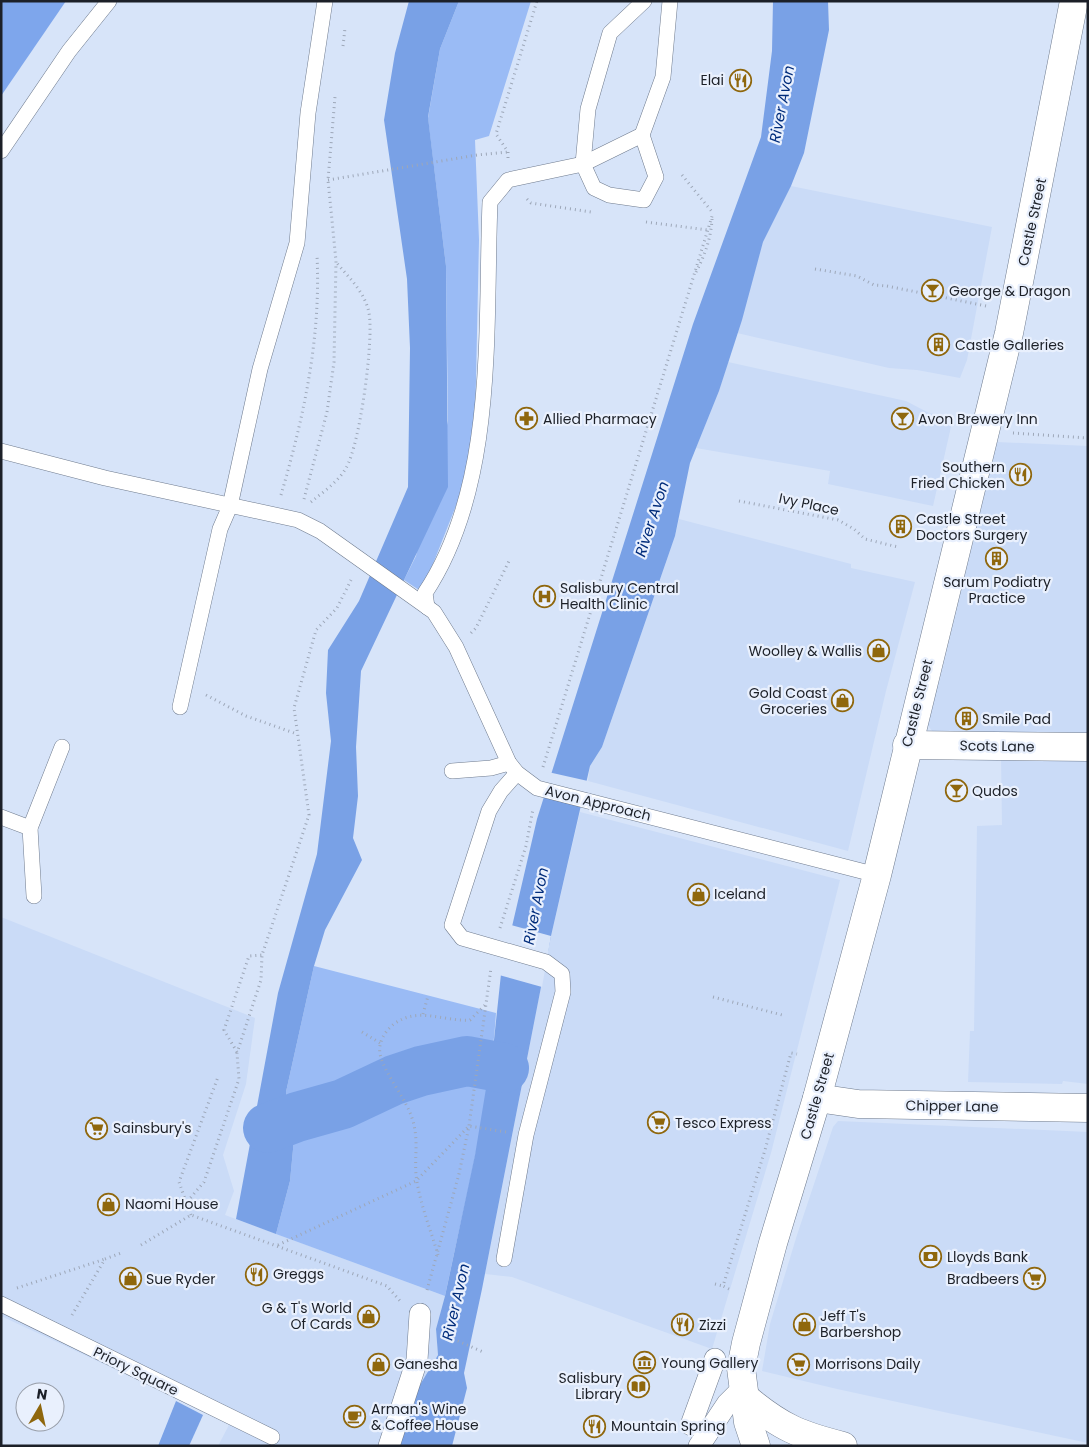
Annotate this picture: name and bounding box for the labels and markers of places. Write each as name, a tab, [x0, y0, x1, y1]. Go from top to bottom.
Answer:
restaurant icon: Elai	[728, 68, 752, 92]
place label: Elai	[700, 70, 724, 90]
bar icon: George & Dragon	[921, 279, 945, 303]
place label: George & Dragon	[949, 281, 1071, 301]
building icon: Castle Galleries	[927, 333, 951, 357]
place label: Castle Galleries	[955, 335, 1064, 355]
pharmacy icon: Allied Pharmacy	[515, 407, 539, 431]
bar icon: Avon Brewery Inn	[890, 407, 914, 431]
place label: Allied Pharmacy	[543, 409, 657, 429]
place label: Avon Brewery Inn	[918, 409, 1038, 429]
place label: Southern Fried Chicken	[911, 457, 1005, 493]
restaurant icon: Southern Fried Chicken	[1009, 463, 1033, 487]
place label: Castle Street Doctors Surgery	[916, 509, 1027, 545]
building icon: Castle Street Doctors Surgery	[888, 515, 912, 539]
building icon: Sarum Podiatry Practice	[985, 547, 1009, 571]
place label: Sarum Podiatry Practice	[943, 572, 1051, 608]
place label: Salisbury Central Health Clinic	[560, 578, 679, 614]
hospital icon: Salisbury Central Health Clinic	[532, 584, 556, 608]
shop icon: Woolley & Wallis	[866, 639, 890, 663]
place label: Woolley & Wallis	[748, 641, 862, 661]
place label: Gold Coast Groceries	[749, 683, 827, 719]
shop icon: Gold Coast Groceries	[831, 689, 855, 713]
building icon: Smile Pad	[954, 707, 978, 731]
place label: Smile Pad	[982, 709, 1051, 729]
bar icon: Qudos	[944, 779, 968, 803]
place label: Qudos	[972, 781, 1018, 801]
shop icon: Iceland	[686, 882, 710, 906]
place label: Iceland	[714, 884, 766, 904]
supermarket icon: Tesco Express	[647, 1111, 671, 1135]
place label: Tesco Express	[675, 1113, 772, 1133]
supermarket icon: Sainsbury's	[85, 1116, 109, 1140]
place label: Sainsbury's	[113, 1118, 191, 1138]
shop icon: Naomi House	[97, 1192, 121, 1216]
place label: Naomi House	[125, 1194, 219, 1214]
bank icon: Lloyds Bank	[919, 1245, 943, 1269]
place label: Lloyds Bank	[947, 1247, 1029, 1267]
restaurant icon: Greggs	[245, 1262, 269, 1286]
place label: Greggs	[273, 1264, 324, 1284]
shop icon: Sue Ryder	[118, 1267, 142, 1291]
supermarket icon: Bradbeers	[1023, 1267, 1047, 1291]
place label: Sue Ryder	[146, 1269, 215, 1289]
place label: Bradbeers	[947, 1269, 1019, 1289]
place label: G & T's World Of Cards	[262, 1298, 352, 1334]
shop icon: G & T's World Of Cards	[356, 1304, 380, 1328]
place label: Jeff T's Barbershop	[820, 1306, 901, 1342]
shop icon: Jeff T's Barbershop	[792, 1312, 816, 1336]
restaurant icon: Zizzi	[671, 1313, 695, 1337]
place label: Zizzi	[699, 1315, 726, 1335]
museum icon: Young Gallery	[633, 1351, 657, 1375]
shop icon: Ganesha	[366, 1352, 390, 1376]
supermarket icon: Morrisons Daily	[787, 1352, 811, 1376]
place label: Young Gallery	[661, 1353, 758, 1373]
place label: Ganesha	[394, 1354, 458, 1374]
place label: Morrisons Daily	[815, 1354, 920, 1374]
place label: Salisbury Library	[559, 1368, 622, 1404]
library icon: Salisbury Library	[626, 1374, 650, 1398]
place label: Arman's Wine & Coffee House	[371, 1399, 479, 1435]
cafe icon: Arman's Wine & Coffee House	[343, 1405, 367, 1429]
restaurant icon: Mountain Spring	[583, 1414, 607, 1438]
place label: Mountain Spring	[611, 1416, 725, 1436]

